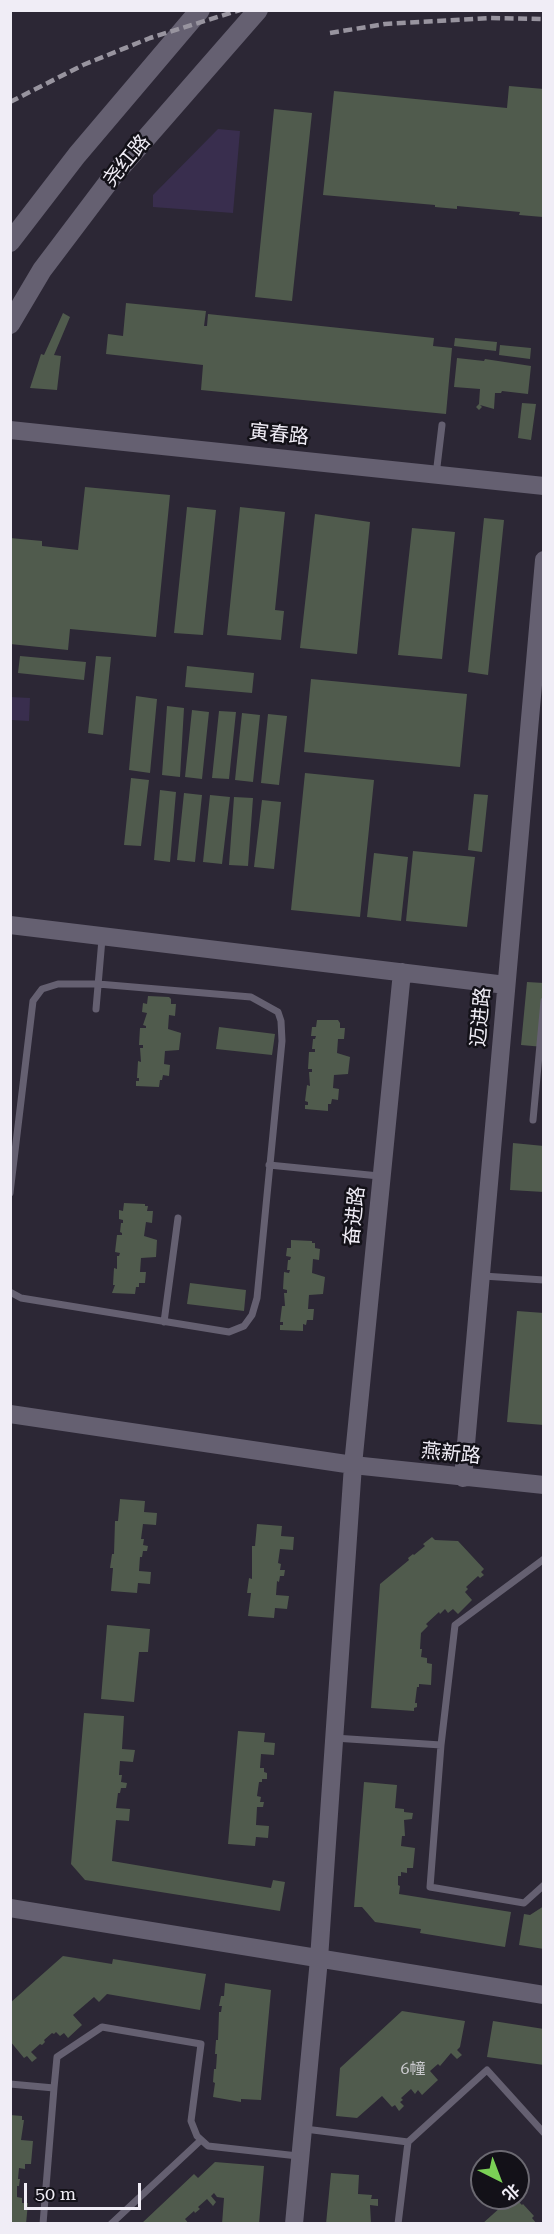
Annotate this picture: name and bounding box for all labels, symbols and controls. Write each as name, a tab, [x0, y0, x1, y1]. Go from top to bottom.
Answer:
street label: 尧红路	[99, 130, 155, 192]
street label: 寅春路	[248, 420, 310, 450]
street label: 迈进路	[466, 986, 496, 1048]
street label: 奋进路	[340, 1185, 370, 1247]
street label: 燕新路	[420, 1439, 482, 1469]
house number: 6幢	[401, 2059, 425, 2079]
north arrow	[470, 2150, 530, 2210]
scale bar	[27, 2171, 144, 2209]
text: 北	[499, 2180, 523, 2205]
text: 50 m	[35, 2183, 76, 2204]

